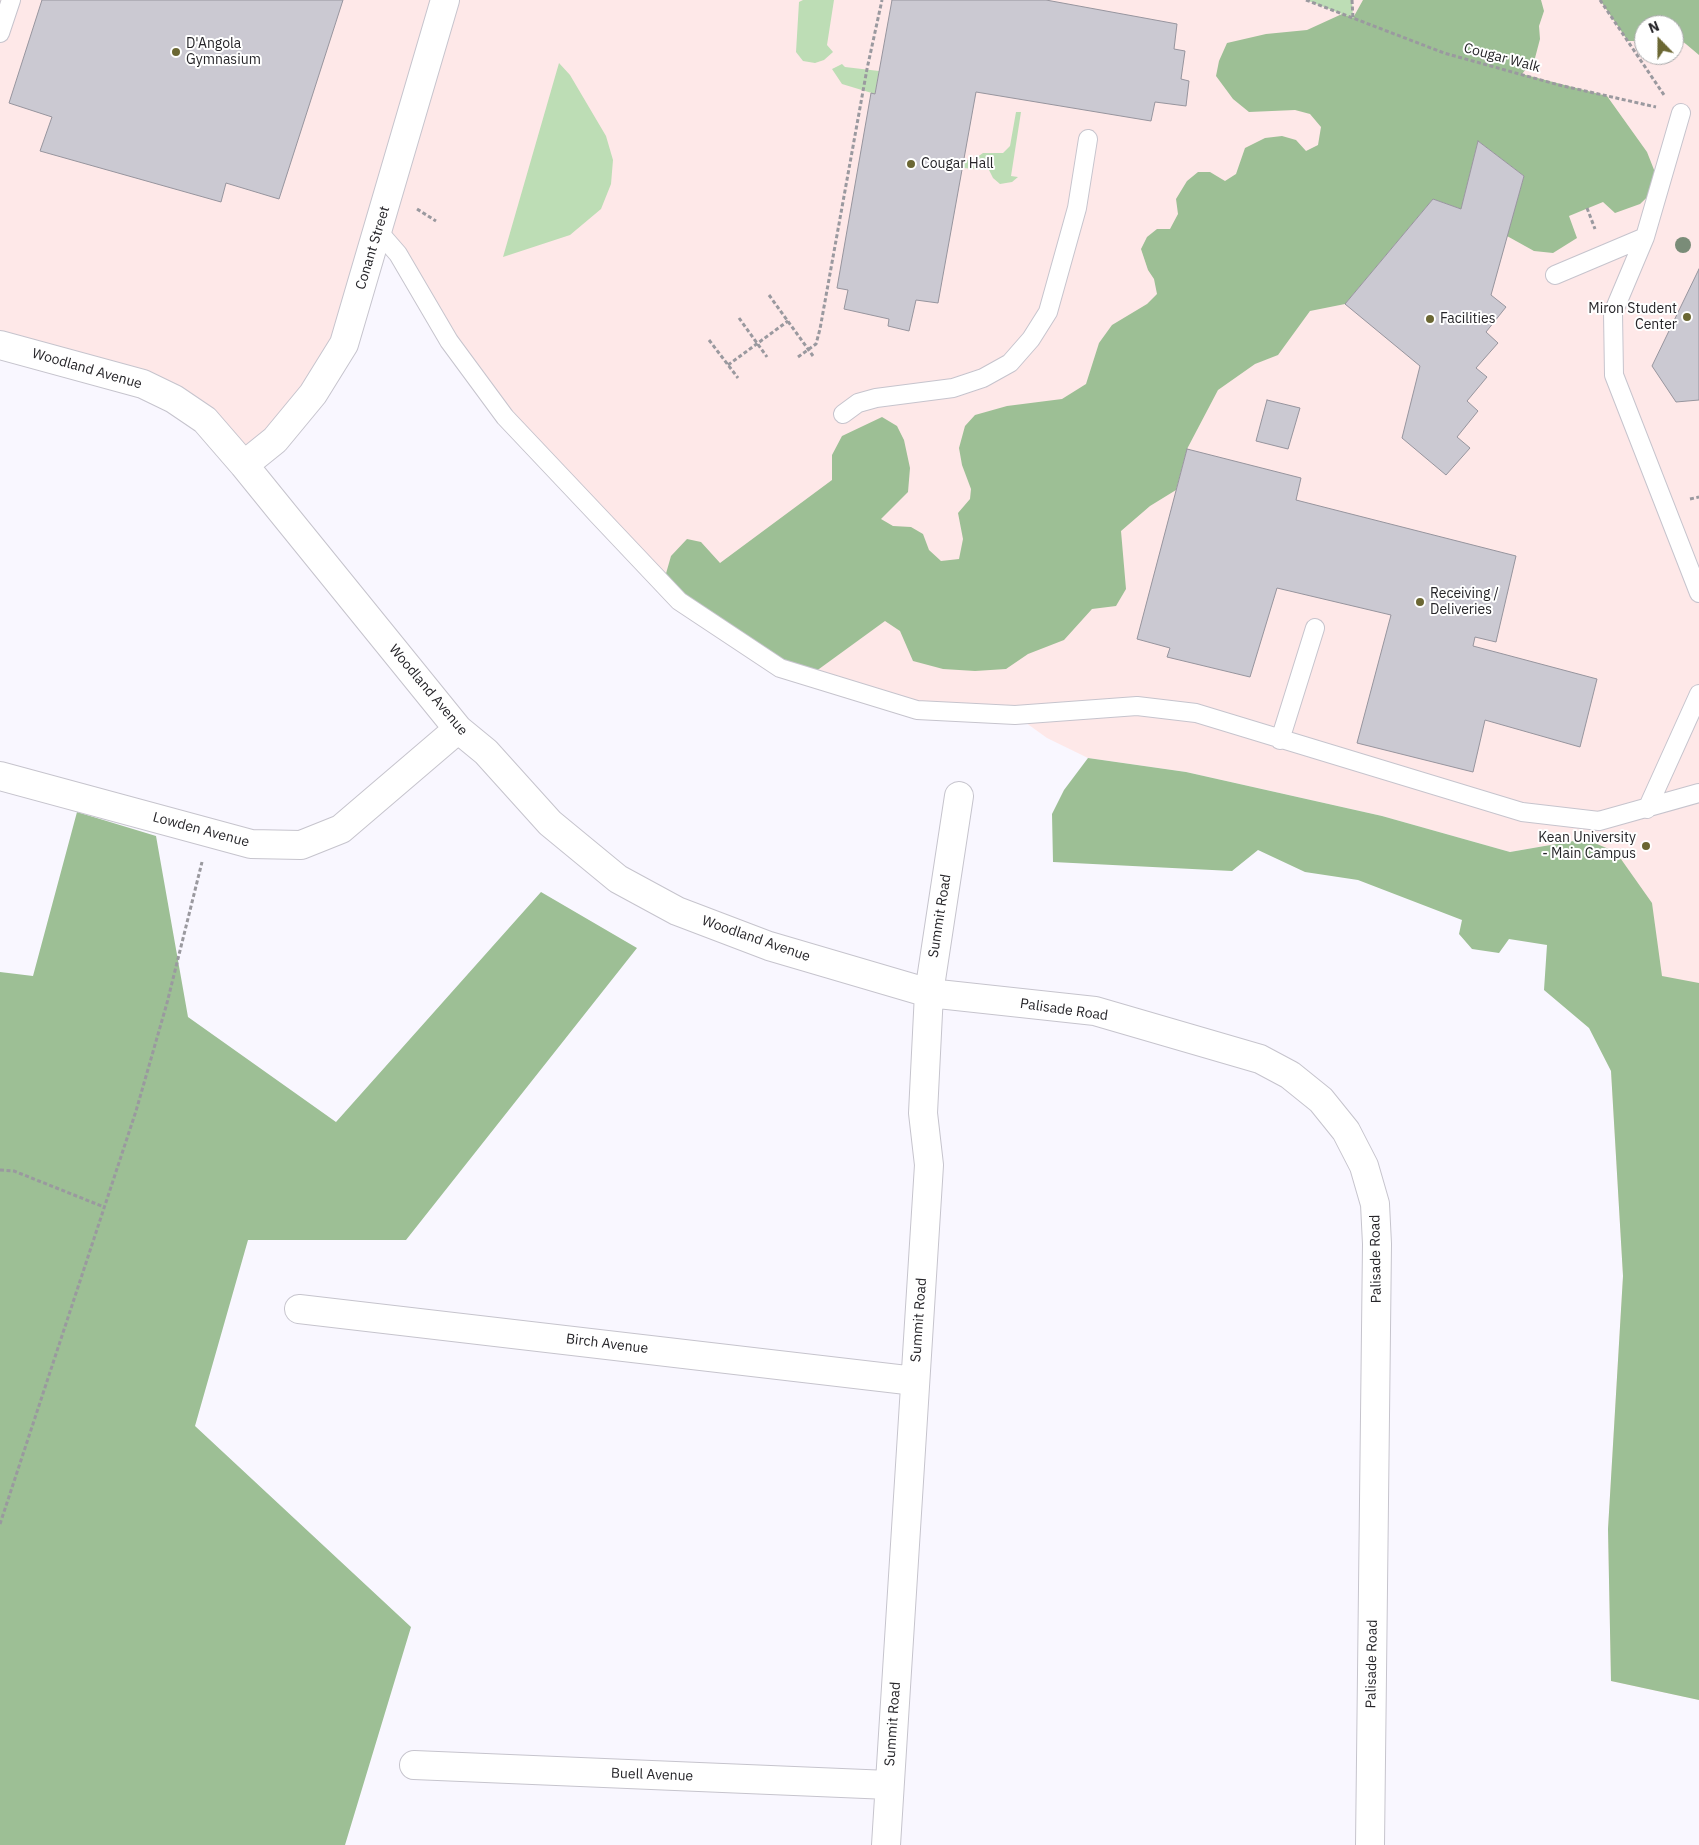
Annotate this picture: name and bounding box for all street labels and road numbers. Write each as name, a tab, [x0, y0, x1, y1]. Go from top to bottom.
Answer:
street label: Cougar Walk	[1462, 40, 1542, 76]
street label: Conant Street	[352, 204, 394, 292]
street label: Woodland Avenue	[30, 345, 144, 393]
street label: Woodland Avenue	[385, 641, 471, 739]
street label: Lowden Avenue	[151, 809, 251, 851]
street label: Summit Road	[925, 873, 955, 959]
street label: Woodland Avenue	[700, 913, 812, 965]
street label: Palisade Road	[1019, 996, 1109, 1024]
street label: Palisade Road	[1367, 1215, 1385, 1303]
street label: Summit Road	[908, 1277, 930, 1363]
street label: Birch Avenue	[565, 1331, 649, 1357]
street label: Palisade Road	[1363, 1620, 1381, 1708]
street label: Summit Road	[882, 1681, 904, 1767]
street label: Buell Avenue	[611, 1765, 693, 1785]

